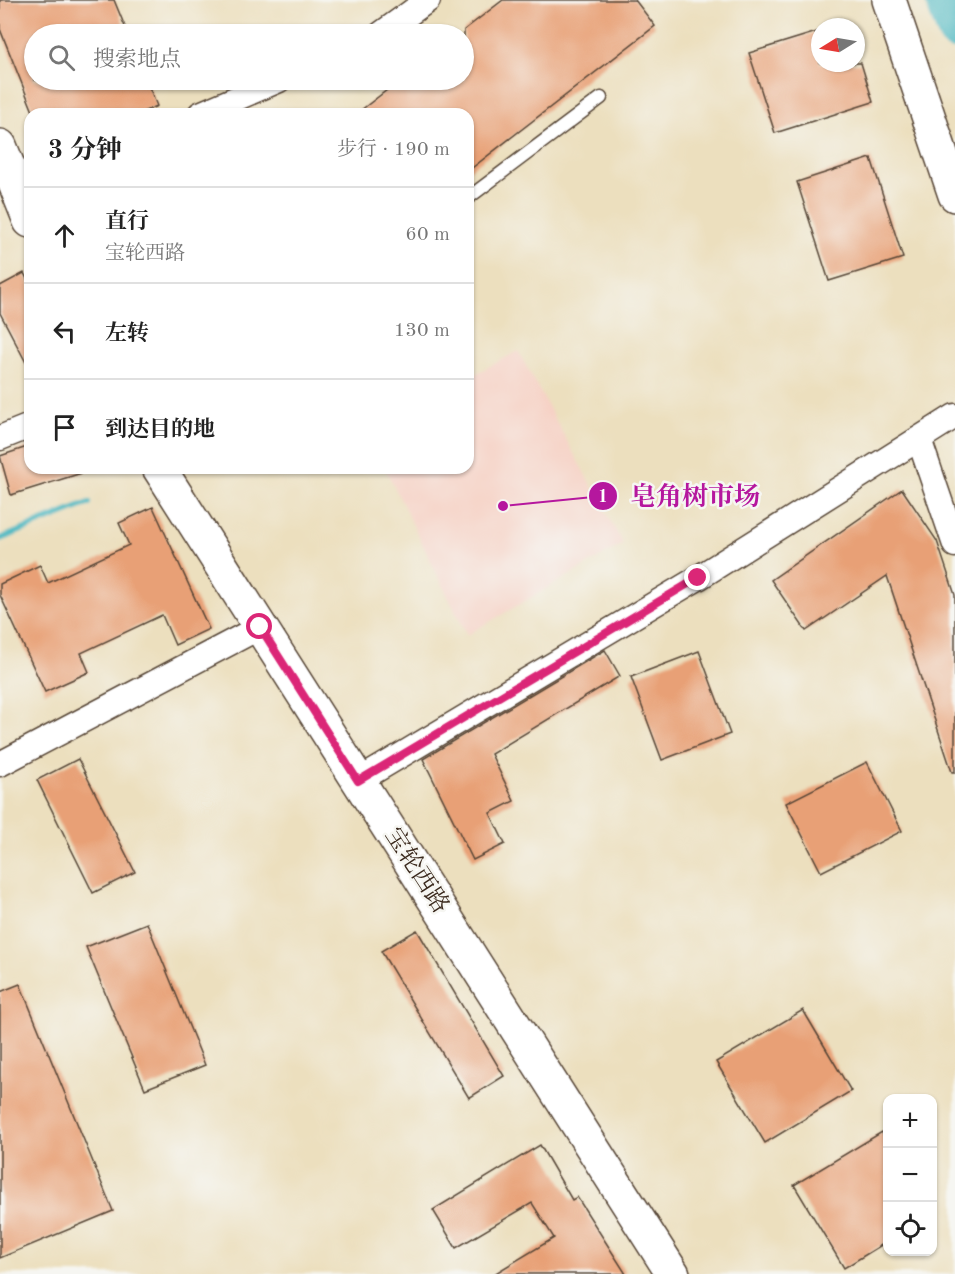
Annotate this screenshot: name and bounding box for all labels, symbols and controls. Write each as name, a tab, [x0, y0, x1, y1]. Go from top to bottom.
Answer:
north arrow	[811, 18, 865, 72]
search box	[24, 24, 474, 90]
icon: search	[45, 41, 78, 74]
text: 搜索地点	[93, 49, 181, 71]
text: 3 分钟	[48, 138, 122, 164]
text: 步行 · 190 m	[337, 140, 450, 160]
text: 直行	[105, 211, 149, 233]
icon: ahead	[48, 219, 81, 252]
text: 60 m	[405, 225, 450, 245]
text: 宝轮西路	[105, 244, 185, 264]
icon: left	[48, 315, 81, 348]
text: 130 m	[394, 321, 450, 341]
text: 左转	[105, 323, 149, 345]
icon: arrive	[48, 411, 81, 444]
text: 到达目的地	[105, 419, 215, 441]
callout: 皂角树市场	[588, 474, 772, 518]
text: 皂角树市场	[630, 482, 760, 511]
text: 1	[598, 488, 608, 506]
route end	[684, 564, 710, 590]
route start	[246, 613, 272, 639]
street label: 宝轮西路	[380, 823, 455, 918]
map controls	[883, 1094, 937, 1256]
button: +	[883, 1094, 937, 1148]
button: −	[883, 1148, 937, 1202]
button: locate	[883, 1202, 937, 1256]

